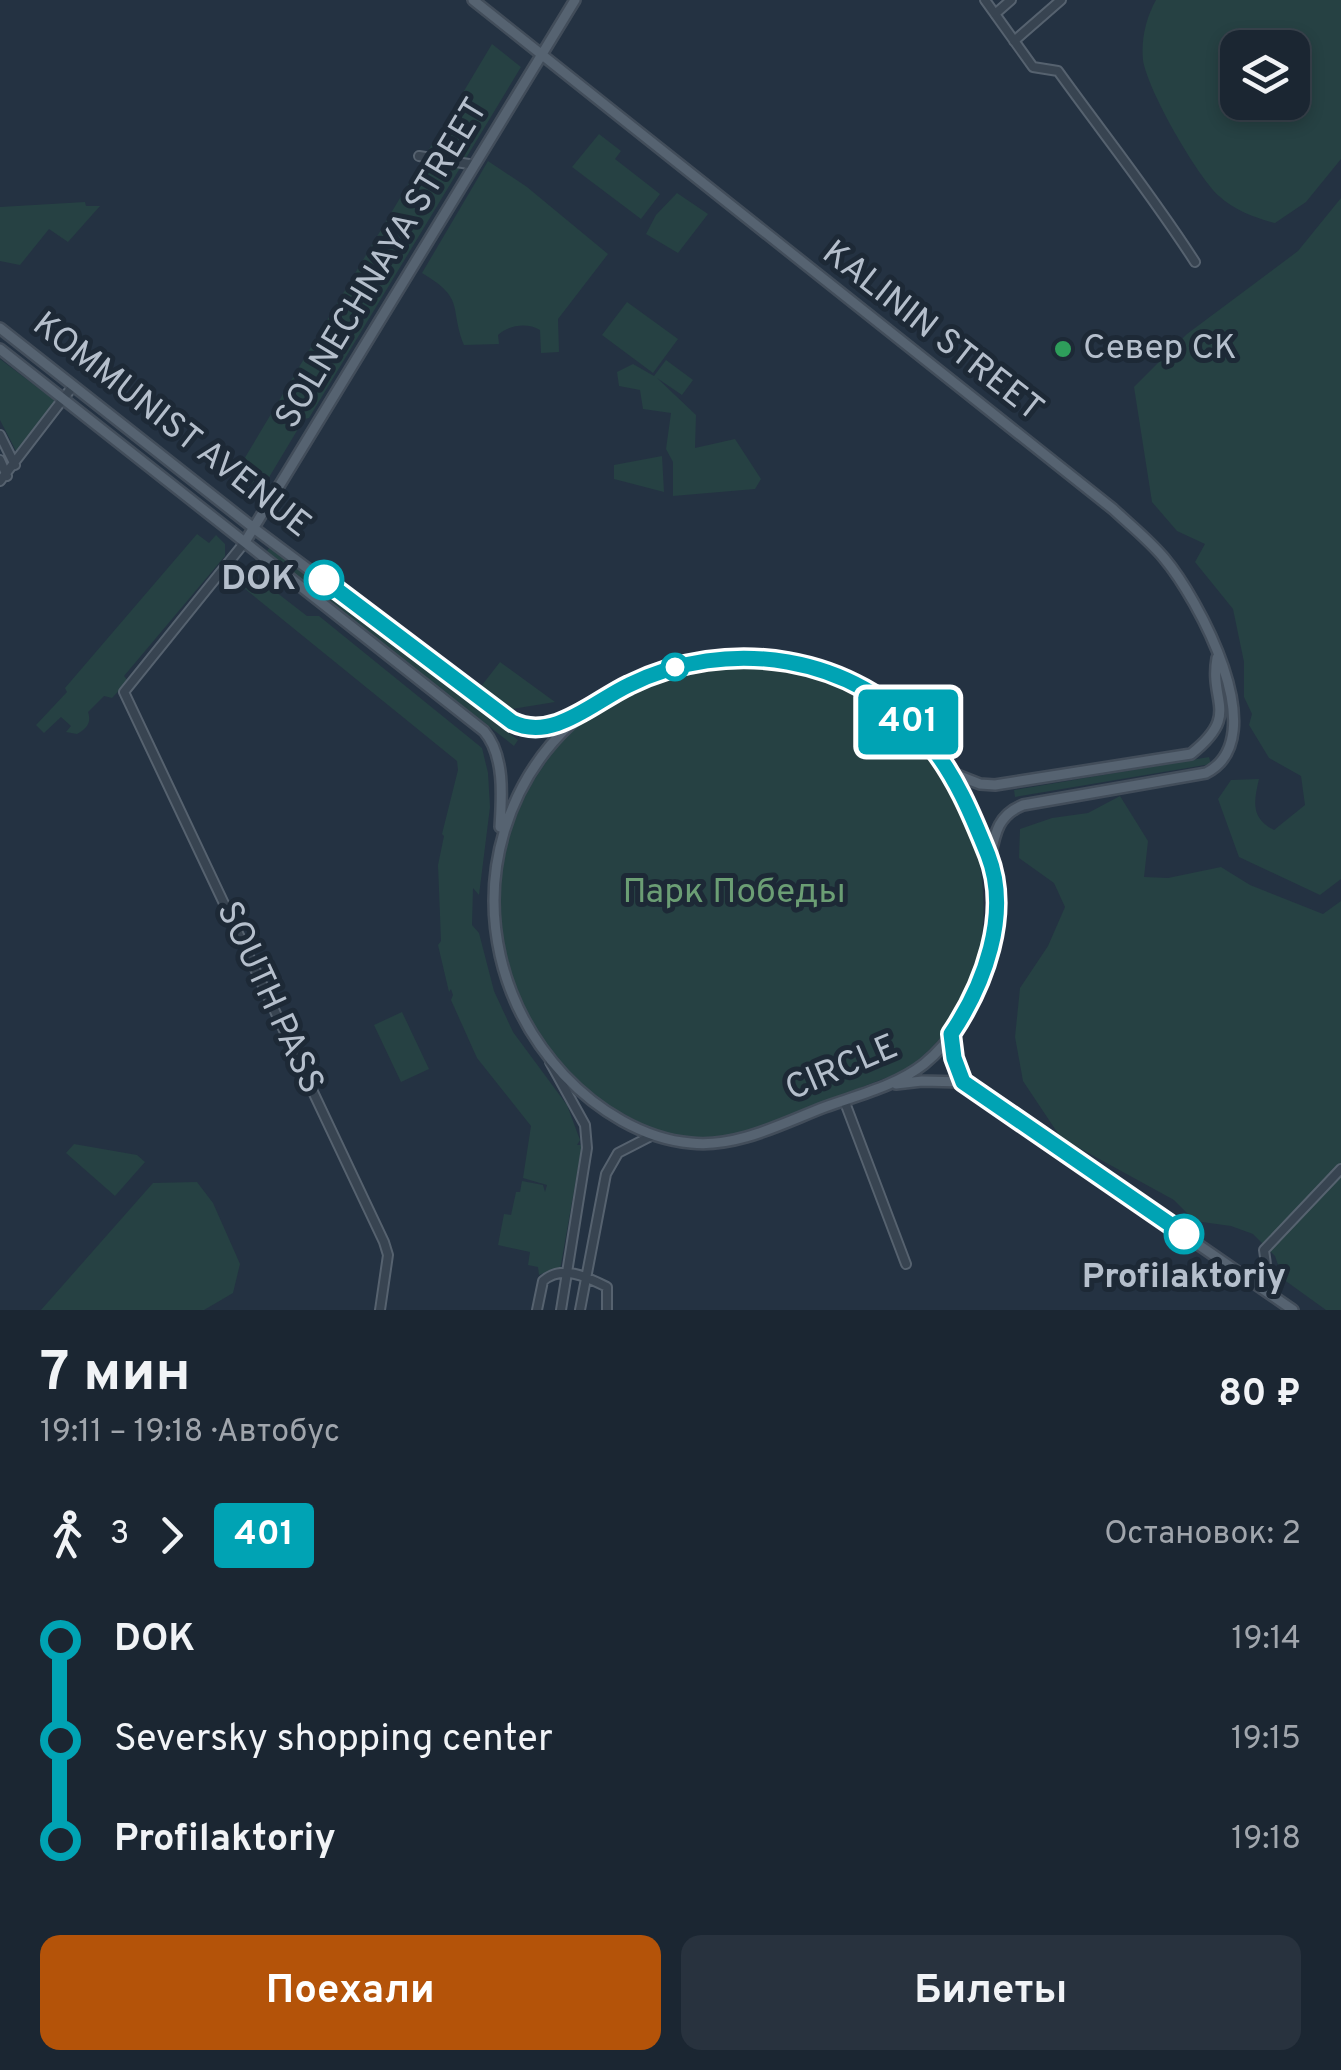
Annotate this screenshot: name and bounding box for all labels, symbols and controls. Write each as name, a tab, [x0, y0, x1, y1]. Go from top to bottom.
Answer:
map controls	[1220, 30, 1310, 120]
button: layers	[1220, 30, 1310, 120]
street label: SOLNECHNAYA STREET	[267, 91, 499, 437]
street label: KALININ STREET	[813, 232, 1051, 432]
street label: KOMMUNIST AVENUE	[23, 304, 319, 548]
place label: Север СК	[1083, 327, 1237, 371]
marker: Север СК	[1052, 338, 1074, 360]
place label: DOK	[221, 558, 296, 602]
marker: DOK	[305, 561, 343, 599]
unlabelled marker	[662, 654, 688, 680]
line badge: 401	[850, 690, 966, 754]
text: 401	[878, 700, 938, 744]
park label: Парк Победы	[622, 871, 846, 915]
street label: SOUTH PASS	[205, 895, 333, 1101]
street label: CIRCLE	[779, 1026, 905, 1112]
marker: Profilaktoriy	[1165, 1215, 1203, 1253]
place label: Profilaktoriy	[1082, 1256, 1286, 1300]
text: 7 мин	[40, 1340, 191, 1410]
text: 80 ₽	[1218, 1371, 1301, 1420]
text: 19:11 – 19:18 · Автобус	[40, 1413, 340, 1453]
icon: walk	[40, 1508, 95, 1563]
icon: forward	[144, 1508, 199, 1563]
text: 401	[234, 1513, 294, 1557]
text: 3	[110, 1515, 129, 1555]
text: Остановок: 2	[1104, 1515, 1301, 1555]
text: DOK	[114, 1616, 195, 1665]
text: 19:14	[1232, 1620, 1301, 1660]
text: Seversky shopping center	[114, 1716, 553, 1765]
text: 19:15	[1231, 1720, 1301, 1760]
text: Profilaktoriy	[114, 1816, 336, 1865]
text: 19:18	[1231, 1820, 1301, 1860]
button: Поехали	[40, 1935, 661, 2050]
button: Билеты	[681, 1935, 1301, 2050]

